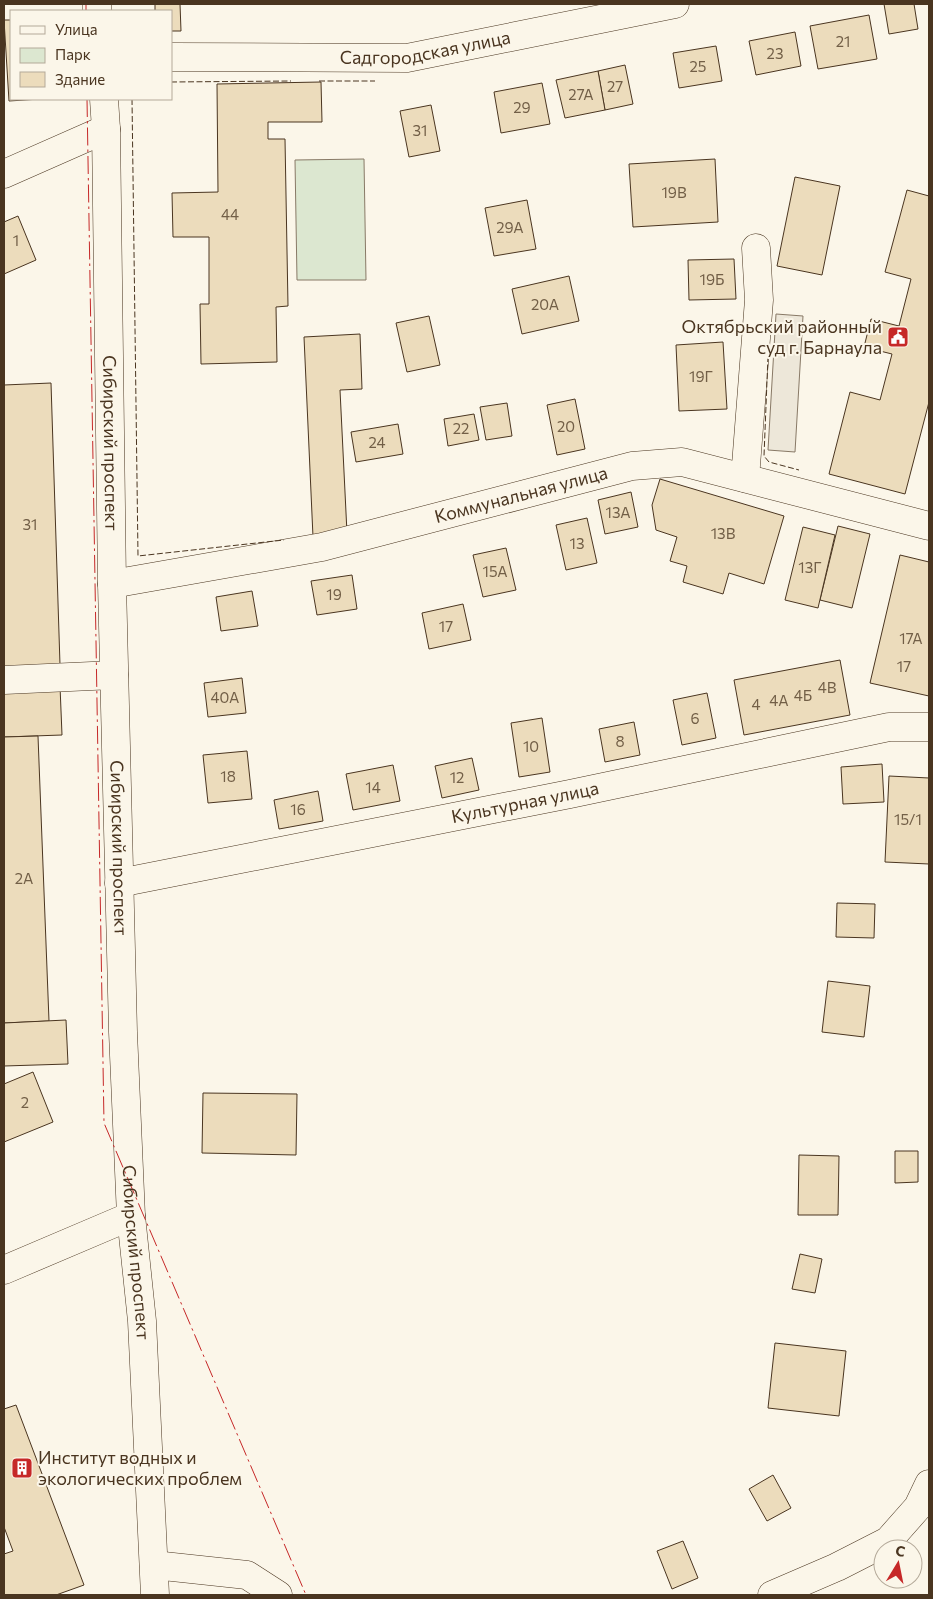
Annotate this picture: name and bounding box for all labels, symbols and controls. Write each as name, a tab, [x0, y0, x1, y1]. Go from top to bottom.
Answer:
legend	[10, 10, 172, 100]
text: Улица	[55, 20, 97, 38]
street label: Садгородская улица	[340, 25, 512, 68]
house number: 21	[836, 32, 850, 50]
house number: 23	[767, 44, 783, 62]
text: Парк	[55, 45, 91, 63]
house number: 25	[690, 57, 706, 75]
text: Здание	[55, 70, 105, 88]
house number: 27	[607, 77, 623, 95]
house number: 27А	[568, 85, 594, 103]
house number: 29	[513, 98, 531, 116]
house number: 31	[413, 121, 427, 139]
house number: 19В	[661, 183, 687, 201]
house number: 44	[221, 205, 239, 223]
house number: 29А	[496, 218, 524, 236]
house number: 1	[13, 231, 19, 249]
house number: 19Б	[700, 270, 724, 288]
house number: 20А	[531, 295, 559, 313]
place label: Октябрьский районный суд г. Барнаула	[682, 315, 882, 358]
public building icon: Октябрьский районный суд г. Барнаула	[886, 325, 910, 349]
street label: Сибирский проспект	[99, 355, 123, 531]
house number: 19Г	[689, 367, 713, 385]
house number: 20	[557, 417, 575, 435]
house number: 22	[453, 419, 469, 437]
house number: 24	[368, 433, 386, 451]
street label: Коммунальная улица	[432, 461, 610, 527]
house number: 13А	[606, 503, 630, 521]
house number: 31	[23, 515, 37, 533]
house number: 13В	[711, 524, 736, 542]
house number: 13	[570, 534, 584, 552]
house number: 13Г	[798, 558, 822, 576]
house number: 15А	[482, 562, 508, 580]
house number: 19	[326, 585, 342, 603]
house number: 17	[439, 617, 453, 635]
house number: 17А	[899, 629, 923, 647]
house number: 17	[897, 657, 911, 675]
house number: 4В	[818, 678, 837, 696]
house number: 4Б	[794, 686, 812, 704]
house number: 40А	[211, 688, 239, 706]
house number: 4А	[769, 691, 789, 709]
house number: 4	[752, 695, 761, 713]
house number: 6	[690, 709, 700, 727]
house number: 8	[615, 732, 625, 750]
house number: 10	[523, 737, 539, 755]
street label: Сибирский проспект	[106, 760, 133, 936]
house number: 18	[220, 767, 236, 785]
house number: 12	[450, 768, 464, 786]
street label: Культурная улица	[449, 776, 601, 827]
house number: 14	[365, 778, 381, 796]
house number: 16	[290, 800, 306, 818]
house number: 15/1	[894, 810, 922, 828]
house number: 2А	[15, 869, 33, 887]
house number: 2	[21, 1093, 29, 1111]
street label: Сибирский проспект	[119, 1164, 155, 1341]
place label: Институт водных и экологических проблем	[38, 1446, 242, 1489]
building icon: Институт водных и экологических проблем	[10, 1456, 34, 1480]
north arrow	[873, 1539, 923, 1589]
text: С	[894, 1542, 907, 1560]

